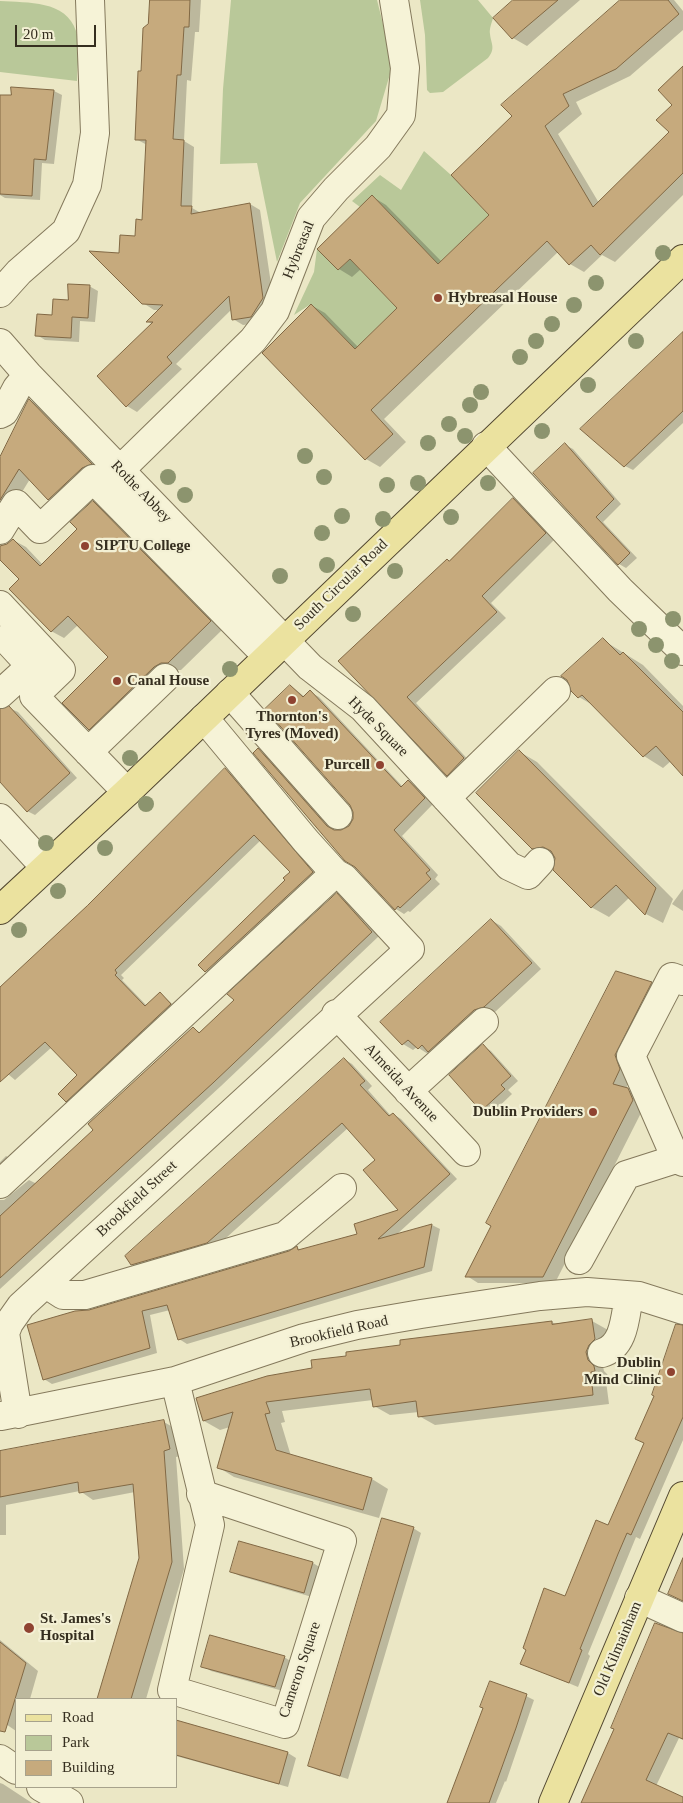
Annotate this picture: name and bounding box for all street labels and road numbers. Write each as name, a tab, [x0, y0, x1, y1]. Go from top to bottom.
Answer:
street label: Hybreasal	[279, 218, 319, 282]
street label: Rothe Abbey	[107, 457, 175, 527]
street label: South Circular Road	[290, 536, 392, 634]
street label: Hyde Square	[344, 693, 412, 761]
street label: Almeida Avenue	[360, 1040, 442, 1126]
street label: Brookfield Street	[93, 1157, 181, 1241]
street label: Brookfield Road	[288, 1312, 390, 1352]
street label: Old Kilmainham	[590, 1599, 646, 1699]
street label: Cameron Square	[275, 1620, 325, 1720]

